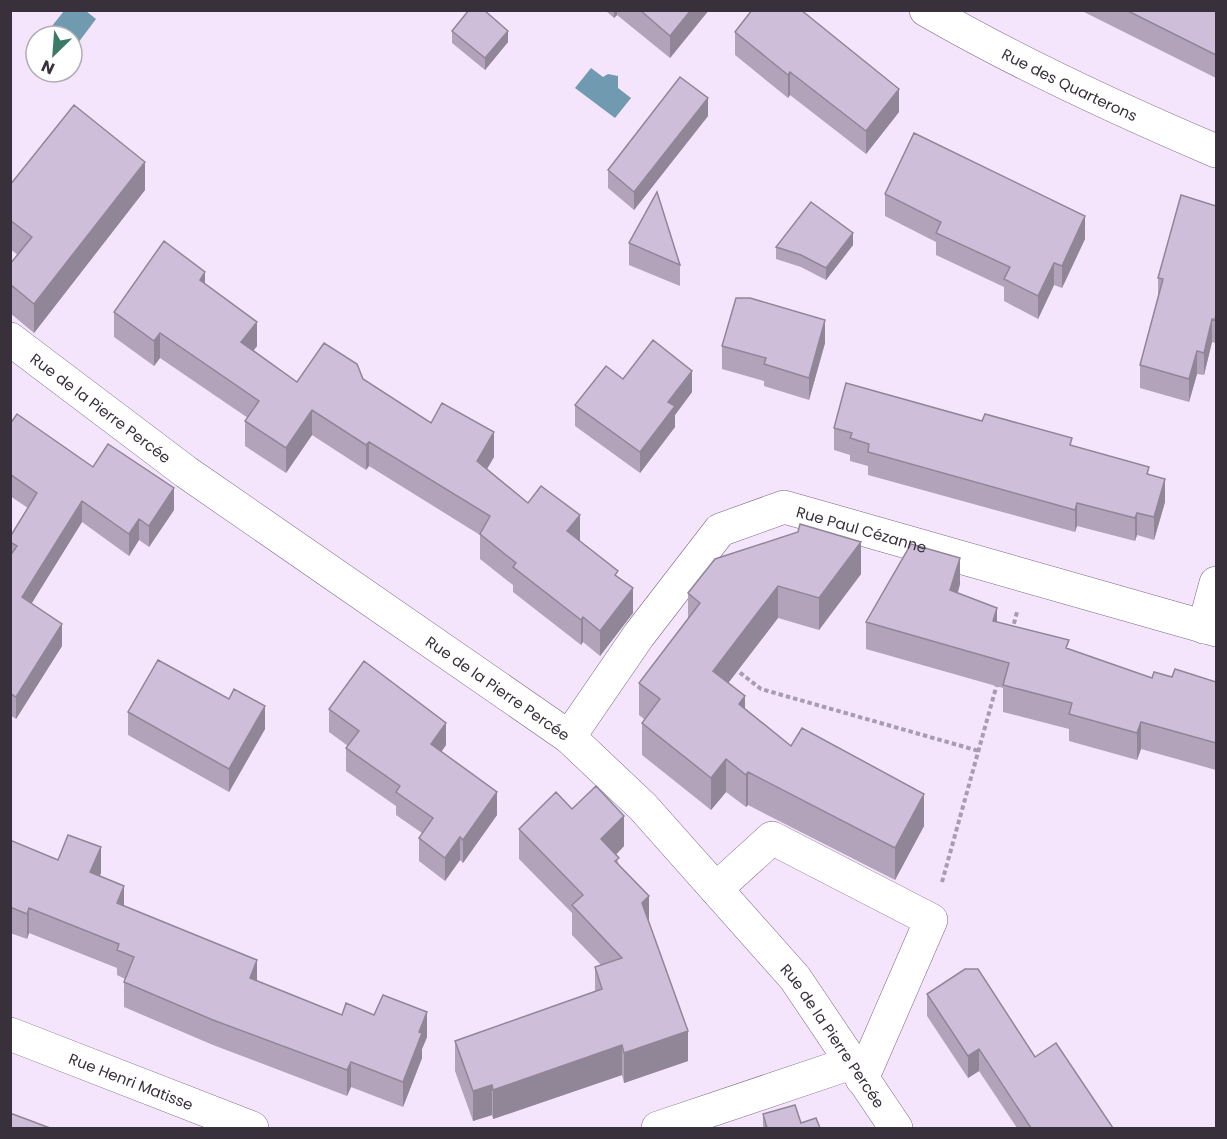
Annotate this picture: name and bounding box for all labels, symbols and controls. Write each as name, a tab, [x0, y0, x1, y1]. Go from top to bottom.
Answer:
north arrow	[24, 24, 84, 84]
street label: Rue des Quarterons	[998, 43, 1141, 126]
text: N	[38, 54, 58, 80]
street label: Rue de la Pierre Percée	[26, 348, 175, 468]
street label: Rue Paul Cézanne	[794, 501, 929, 558]
street label: Rue de la Pierre Percée	[422, 631, 574, 745]
street label: Rue de la Pierre Percée	[776, 959, 890, 1112]
street label: Rue Henri Matisse	[66, 1047, 196, 1115]

